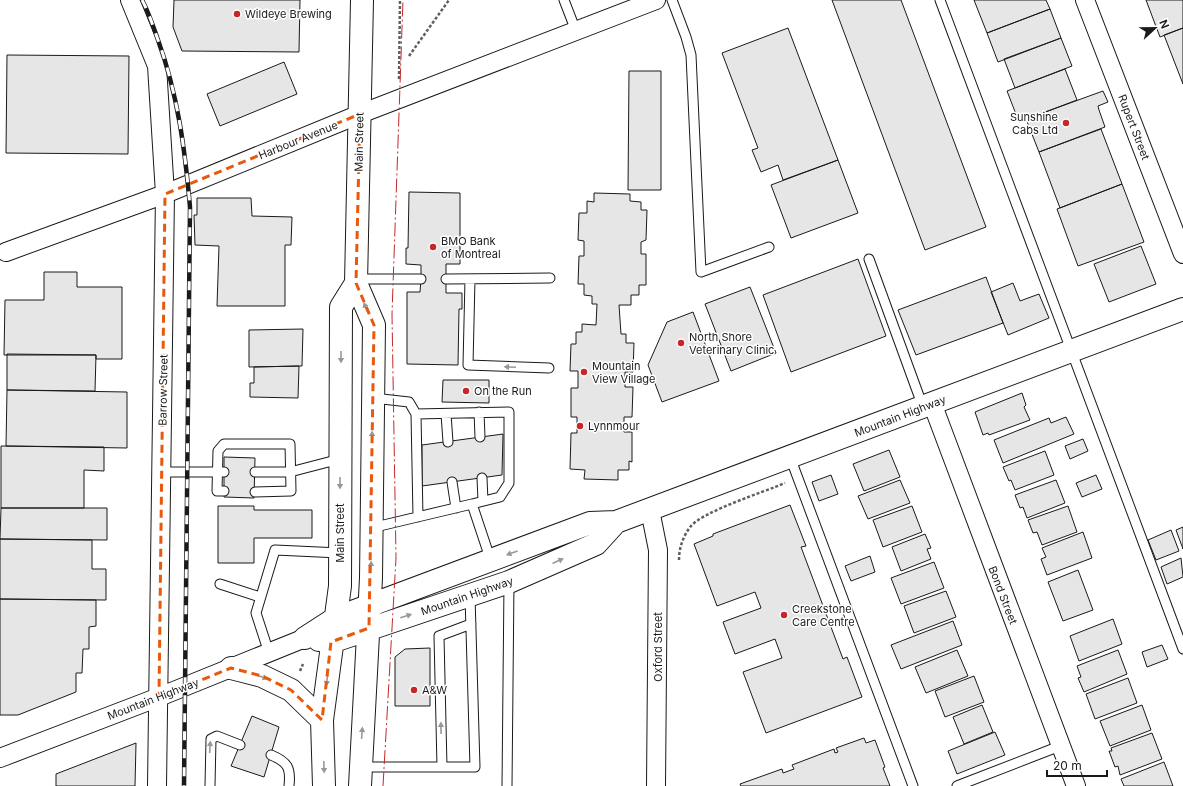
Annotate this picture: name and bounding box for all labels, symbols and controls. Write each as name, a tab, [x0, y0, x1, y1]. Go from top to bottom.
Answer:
place label: Wildeye Brewing	[245, 7, 332, 21]
north arrow	[1135, 8, 1175, 48]
marker: Wildeye Brewing	[232, 9, 242, 19]
text: N	[1156, 18, 1172, 31]
street label: Rupert Street	[1115, 92, 1153, 162]
place label: Sunshine Cabs Ltd	[1010, 110, 1058, 137]
street label: Main Street	[351, 112, 367, 172]
street label: Harbour Avenue	[256, 118, 340, 162]
marker: Sunshine Cabs Ltd	[1061, 118, 1071, 128]
place label: BMO Bank of Montreal	[441, 234, 501, 261]
marker: BMO Bank of Montreal	[428, 242, 438, 252]
one-way arrow	[363, 302, 369, 314]
place label: North Shore Veterinary Clinic	[689, 330, 774, 357]
marker: North Shore Veterinary Clinic	[676, 338, 686, 348]
one-way arrow	[338, 351, 344, 364]
street label: Barrow Street	[155, 354, 171, 426]
place label: Mountain View Village	[592, 359, 655, 386]
one-way arrow	[503, 364, 516, 370]
marker: Mountain View Village	[579, 367, 589, 377]
place label: On the Run	[474, 384, 532, 398]
marker: On the Run	[461, 386, 471, 396]
street label: Mountain Highway	[852, 392, 948, 440]
place label: Lynnmour	[588, 419, 640, 433]
marker: Lynnmour	[575, 421, 585, 431]
one-way arrow	[369, 430, 375, 443]
one-way arrow	[337, 477, 343, 490]
street label: Main Street	[333, 503, 347, 563]
one-way arrow	[506, 550, 518, 556]
one-way arrow	[552, 557, 564, 563]
one-way arrow	[368, 560, 374, 573]
street label: Bond Street	[986, 564, 1021, 626]
street label: Mountain Highway	[419, 574, 515, 618]
place label: Creekstone Care Centre	[792, 602, 855, 629]
marker: Creekstone Care Centre	[779, 610, 789, 620]
street label: Oxford Street	[651, 612, 665, 682]
one-way arrow	[400, 613, 412, 619]
one-way arrow	[257, 674, 269, 680]
one-way arrow	[324, 674, 330, 686]
street label: Mountain Highway	[105, 675, 201, 723]
place label: A&W	[422, 683, 447, 697]
marker: A&W	[409, 685, 419, 695]
one-way arrow	[438, 722, 445, 734]
one-way arrow	[359, 727, 366, 739]
one-way arrow	[207, 741, 214, 753]
scale bar	[1047, 752, 1107, 778]
text: 20 m	[1053, 758, 1082, 773]
one-way arrow	[320, 761, 327, 773]

